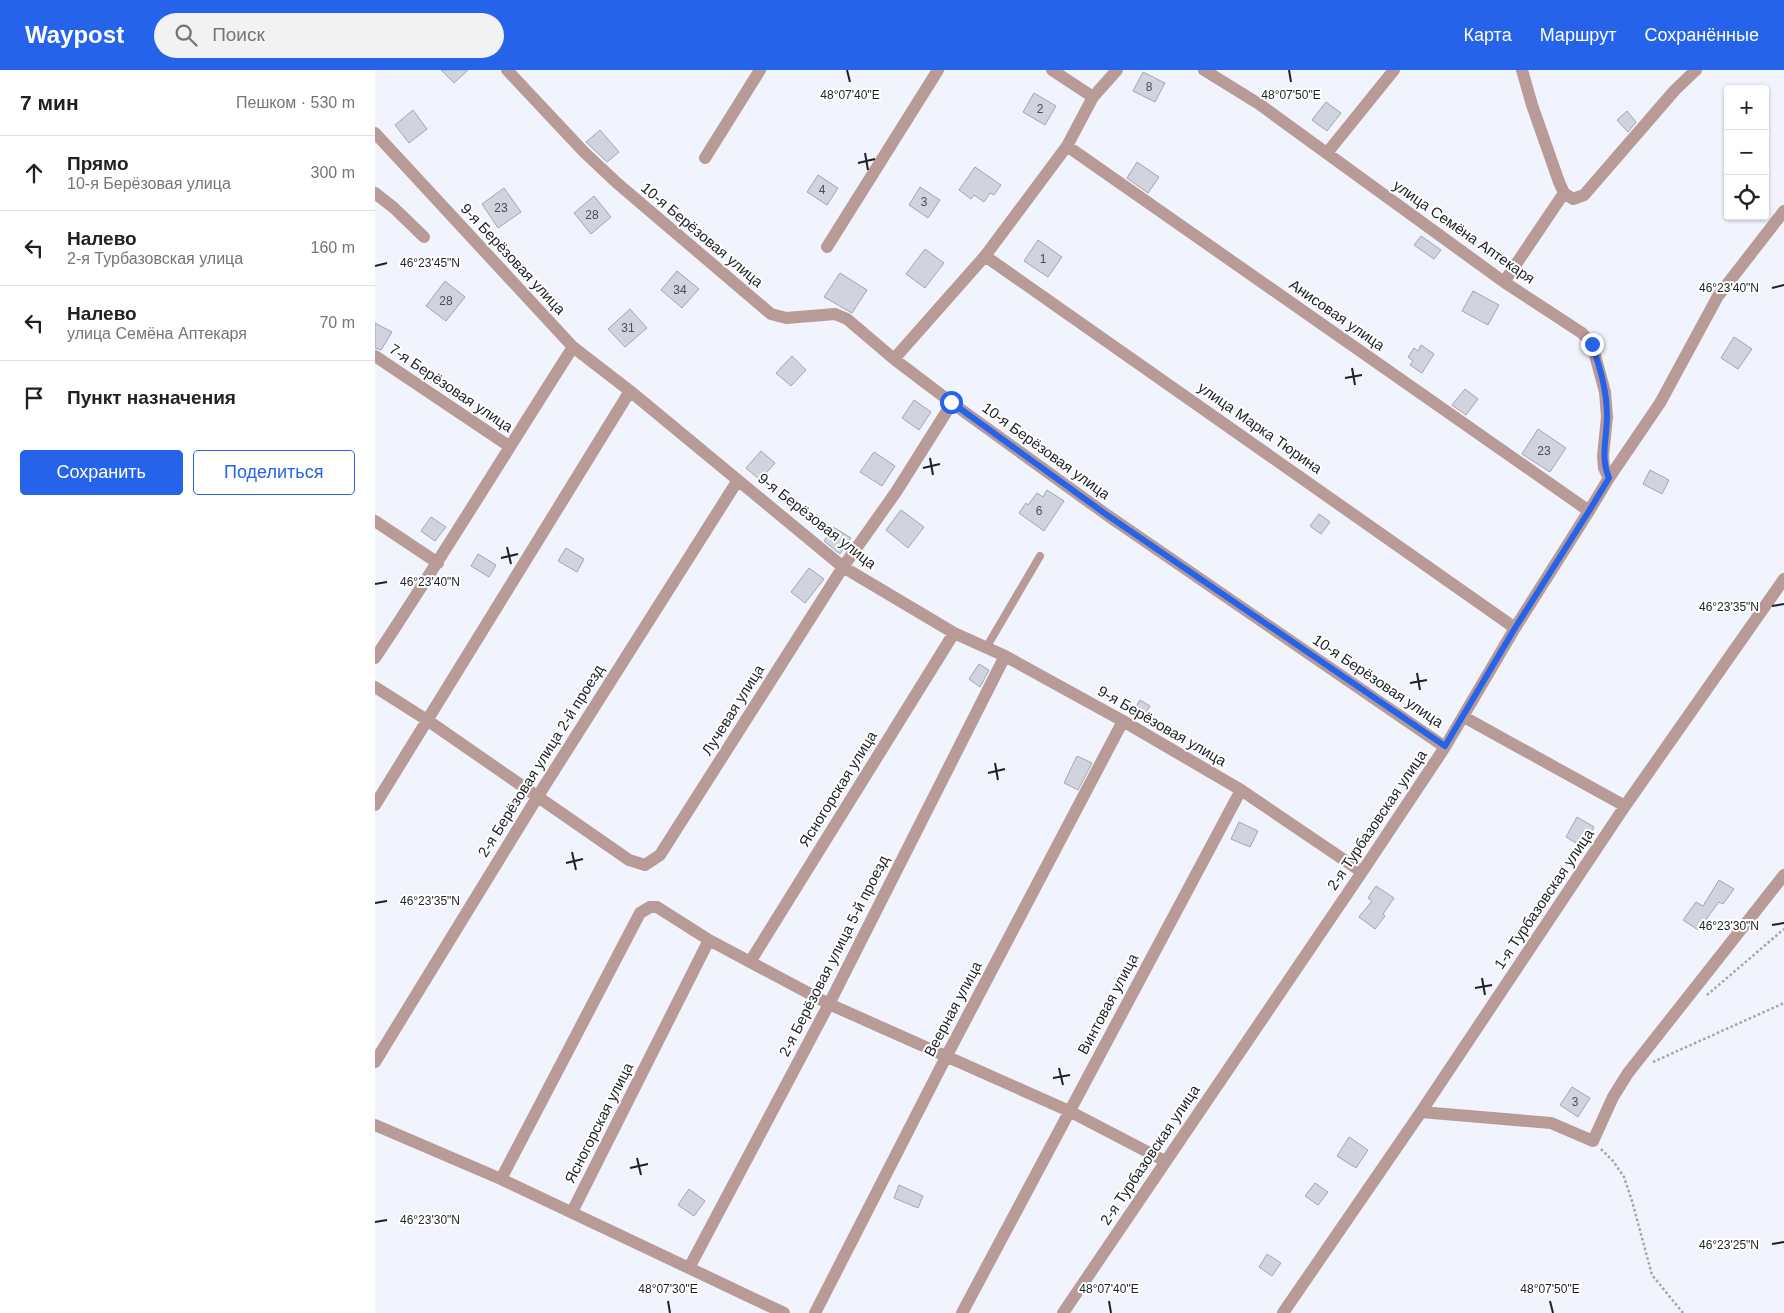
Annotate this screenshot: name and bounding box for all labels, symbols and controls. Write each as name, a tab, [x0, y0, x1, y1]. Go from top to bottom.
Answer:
search box	[154, 13, 504, 58]
text: Waypost	[25, 21, 124, 48]
icon: search	[172, 21, 200, 49]
text: Поиск	[212, 24, 265, 45]
text: Карта	[1464, 25, 1512, 45]
text: Маршрут	[1540, 25, 1616, 45]
text: Сохранённые	[1644, 25, 1759, 45]
house number: 8	[1146, 80, 1153, 94]
map controls	[1724, 85, 1769, 220]
button: +	[1724, 85, 1769, 130]
text: 48°07'40"E	[820, 88, 880, 102]
text: 48°07'50"E	[1261, 88, 1321, 102]
text: 7 мин	[20, 91, 79, 114]
text: Пешком · 530 m	[236, 94, 355, 111]
house number: 2	[1037, 102, 1044, 116]
button: −	[1724, 130, 1769, 175]
text: Прямо	[67, 153, 129, 174]
icon: ahead	[20, 159, 48, 187]
text: 300 m	[311, 164, 355, 181]
text: 10-я Берёзовая улица	[67, 175, 231, 192]
button: locate	[1724, 175, 1769, 220]
street label: улица Семёна Аптекаря	[1390, 176, 1538, 287]
street label: 10-я Берёзовая улица	[638, 179, 767, 291]
house number: 4	[819, 183, 826, 197]
house number: 3	[921, 195, 928, 209]
street label: 9-я Берёзовая улица	[458, 200, 570, 318]
house number: 23	[494, 201, 508, 215]
house number: 28	[585, 208, 599, 222]
text: Налево	[67, 228, 137, 249]
icon: left	[20, 234, 48, 262]
text: 160 m	[311, 239, 355, 256]
text: 2-я Турбазовская улица	[67, 250, 243, 267]
house number: 1	[1040, 252, 1047, 266]
text: 46°23'45"N	[400, 256, 460, 270]
street label: Анисовая улица	[1286, 275, 1389, 354]
text: 46°23'40"N	[1699, 281, 1759, 295]
house number: 34	[673, 283, 687, 297]
house number: 28	[439, 294, 453, 308]
text: Налево	[67, 303, 137, 324]
icon: left	[20, 309, 48, 337]
text: 70 m	[319, 314, 355, 331]
house number: 31	[621, 321, 635, 335]
text: улица Семёна Аптекаря	[67, 325, 247, 342]
route end	[1581, 333, 1604, 356]
street label: 7-я Берёзовая улица	[386, 340, 517, 436]
street label: улица Марка Тюрина	[1195, 378, 1326, 477]
icon: arrive	[20, 384, 48, 412]
text: Пункт назначения	[67, 387, 236, 408]
route start	[940, 391, 963, 414]
street label: 10-я Берёзовая улица	[979, 399, 1114, 503]
house number: 23	[1537, 444, 1551, 458]
button: Сохранить	[20, 450, 183, 495]
button: Поделиться	[193, 450, 355, 495]
street label: 9-я Берёзовая улица	[755, 469, 880, 572]
house number: 6	[1036, 504, 1043, 518]
text: 46°23'40"N	[400, 575, 460, 589]
text: 46°23'35"N	[1699, 600, 1759, 614]
street label: 10-я Берёзовая улица	[1310, 631, 1447, 731]
street label: 2-я Берёзовая улица 2-й проезд	[474, 661, 607, 860]
street label: Лучевая улица	[698, 661, 768, 758]
street label: 9-я Берёзовая улица	[1095, 682, 1230, 770]
street label: Ясногорская улица	[795, 727, 880, 850]
street label: 2-я Турбазовская улица	[1323, 746, 1430, 893]
street label: 1-я Турбазовская улица	[1490, 825, 1597, 972]
street label: 2-я Берёзовая улица 5-й проезд	[775, 852, 892, 1059]
text: 46°23'35"N	[400, 894, 460, 908]
text: 46°23'30"N	[1699, 919, 1759, 933]
street label: Винтовая улица	[1074, 950, 1142, 1057]
street label: Веерная улица	[920, 958, 985, 1059]
street label: Ясногорская улица	[561, 1059, 637, 1186]
street label: 2-я Турбазовская улица	[1096, 1081, 1203, 1228]
house number: 3	[1572, 1095, 1579, 1109]
text: 46°23'30"N	[400, 1213, 460, 1227]
text: 46°23'25"N	[1699, 1238, 1759, 1252]
text: 48°07'30"E	[638, 1282, 698, 1296]
text: 48°07'40"E	[1079, 1282, 1139, 1296]
text: 48°07'50"E	[1520, 1282, 1580, 1296]

